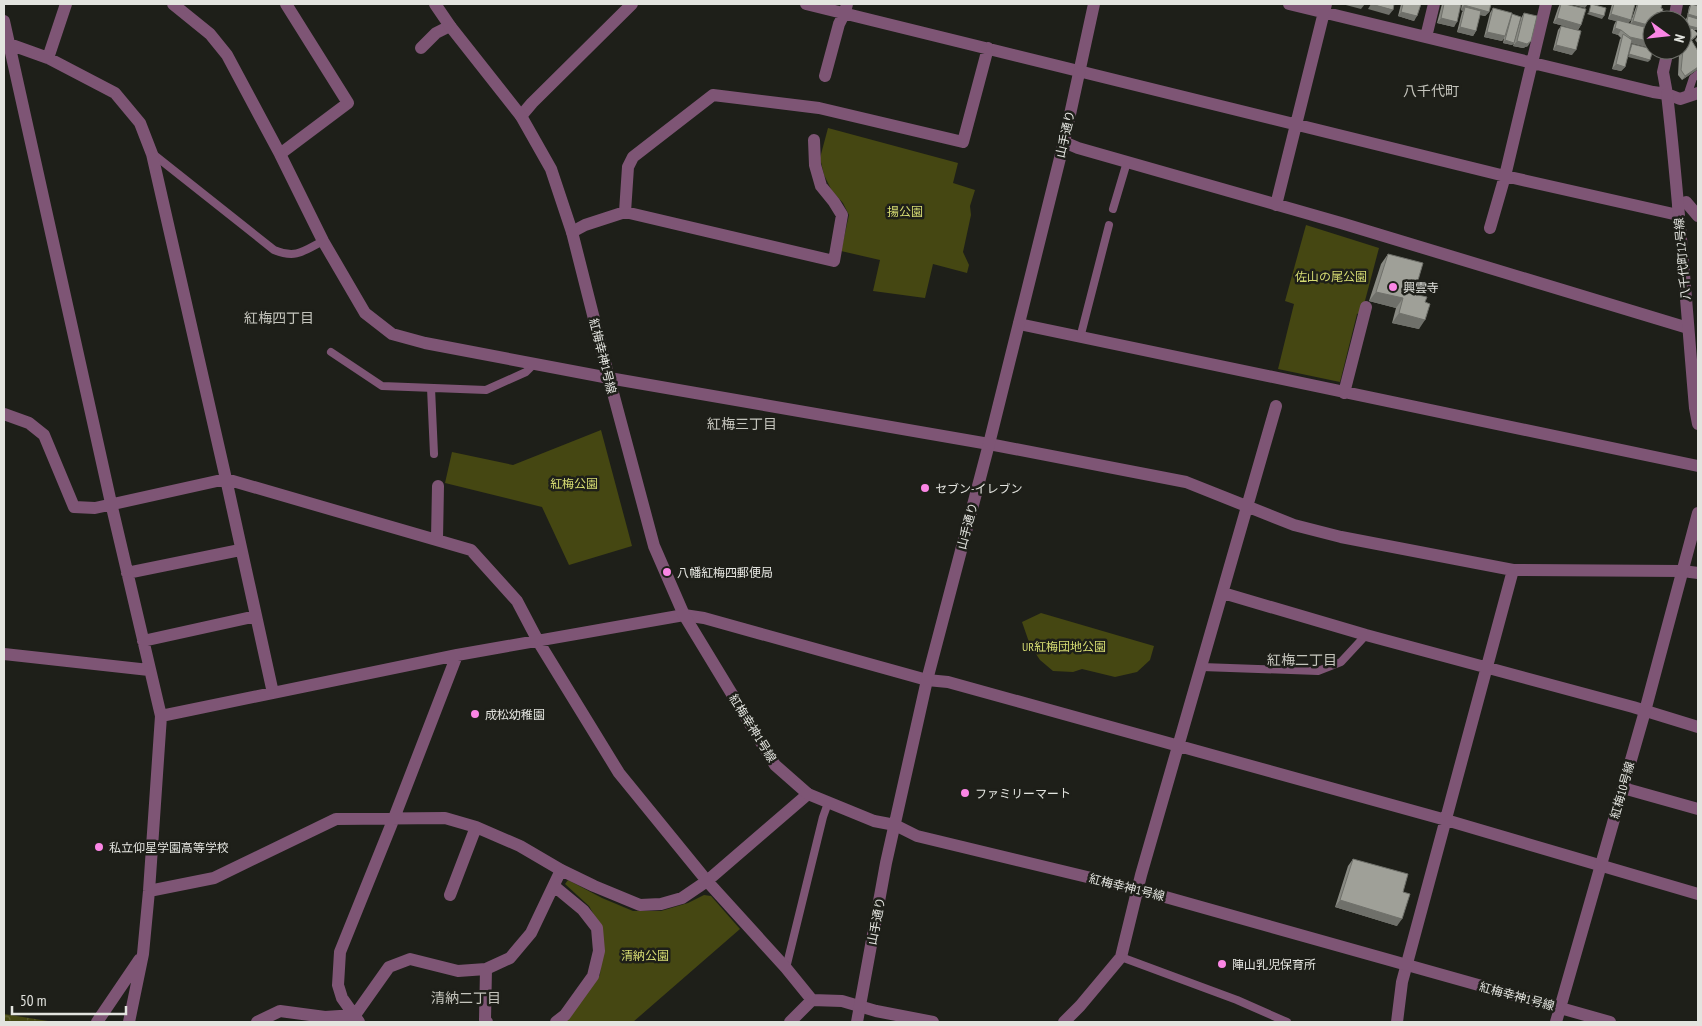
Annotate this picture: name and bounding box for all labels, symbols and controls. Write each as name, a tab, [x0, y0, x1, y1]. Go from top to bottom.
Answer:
north arrow	[1642, 10, 1692, 60]
text: N	[1670, 32, 1689, 44]
district label: 八千代町	[1403, 82, 1459, 100]
street label: 山手通り	[1052, 109, 1078, 159]
park label: 揚公園	[887, 204, 923, 219]
street label: 八千代町12号線	[1671, 217, 1693, 301]
park label: 佐山の尾公園	[1295, 269, 1367, 284]
place label: 興雲寺	[1403, 280, 1439, 295]
marker: 興雲寺	[1387, 281, 1399, 293]
district label: 紅梅四丁目	[244, 309, 314, 327]
street label: 紅梅幸神1号線	[586, 317, 620, 395]
district label: 紅梅三丁目	[707, 415, 777, 433]
park label: 紅梅公園	[550, 476, 598, 491]
place label: セブン-イレブン	[935, 481, 1023, 496]
marker: セブン-イレブン	[919, 482, 931, 494]
street label: 山手通り	[954, 501, 980, 551]
place label: 八幡紅梅四郵便局	[677, 565, 773, 580]
marker: 八幡紅梅四郵便局	[661, 566, 673, 578]
park label: UR紅梅団地公園	[1022, 639, 1106, 654]
district label: 紅梅二丁目	[1267, 651, 1337, 669]
street label: 紅梅幸神1号線	[726, 691, 780, 765]
place label: 成松幼稚園	[485, 707, 545, 722]
marker: 成松幼稚園	[469, 708, 481, 720]
street label: 紅梅10号線	[1607, 760, 1637, 820]
place label: ファミリーマート	[975, 786, 1071, 801]
marker: ファミリーマート	[959, 787, 971, 799]
place label: 私立仰星学園高等学校	[109, 840, 229, 855]
marker: 私立仰星学園高等学校	[93, 841, 105, 853]
street label: 紅梅幸神1号線	[1088, 870, 1166, 904]
street label: 山手通り	[864, 896, 888, 946]
park label: 清納公園	[621, 948, 669, 963]
place label: 陣山乳児保育所	[1232, 957, 1316, 972]
marker: 陣山乳児保育所	[1216, 958, 1228, 970]
street label: 紅梅幸神1号線	[1478, 979, 1556, 1013]
scale bar	[12, 984, 126, 1016]
district label: 清納二丁目	[431, 989, 501, 1007]
text: 50 m	[20, 991, 46, 1010]

